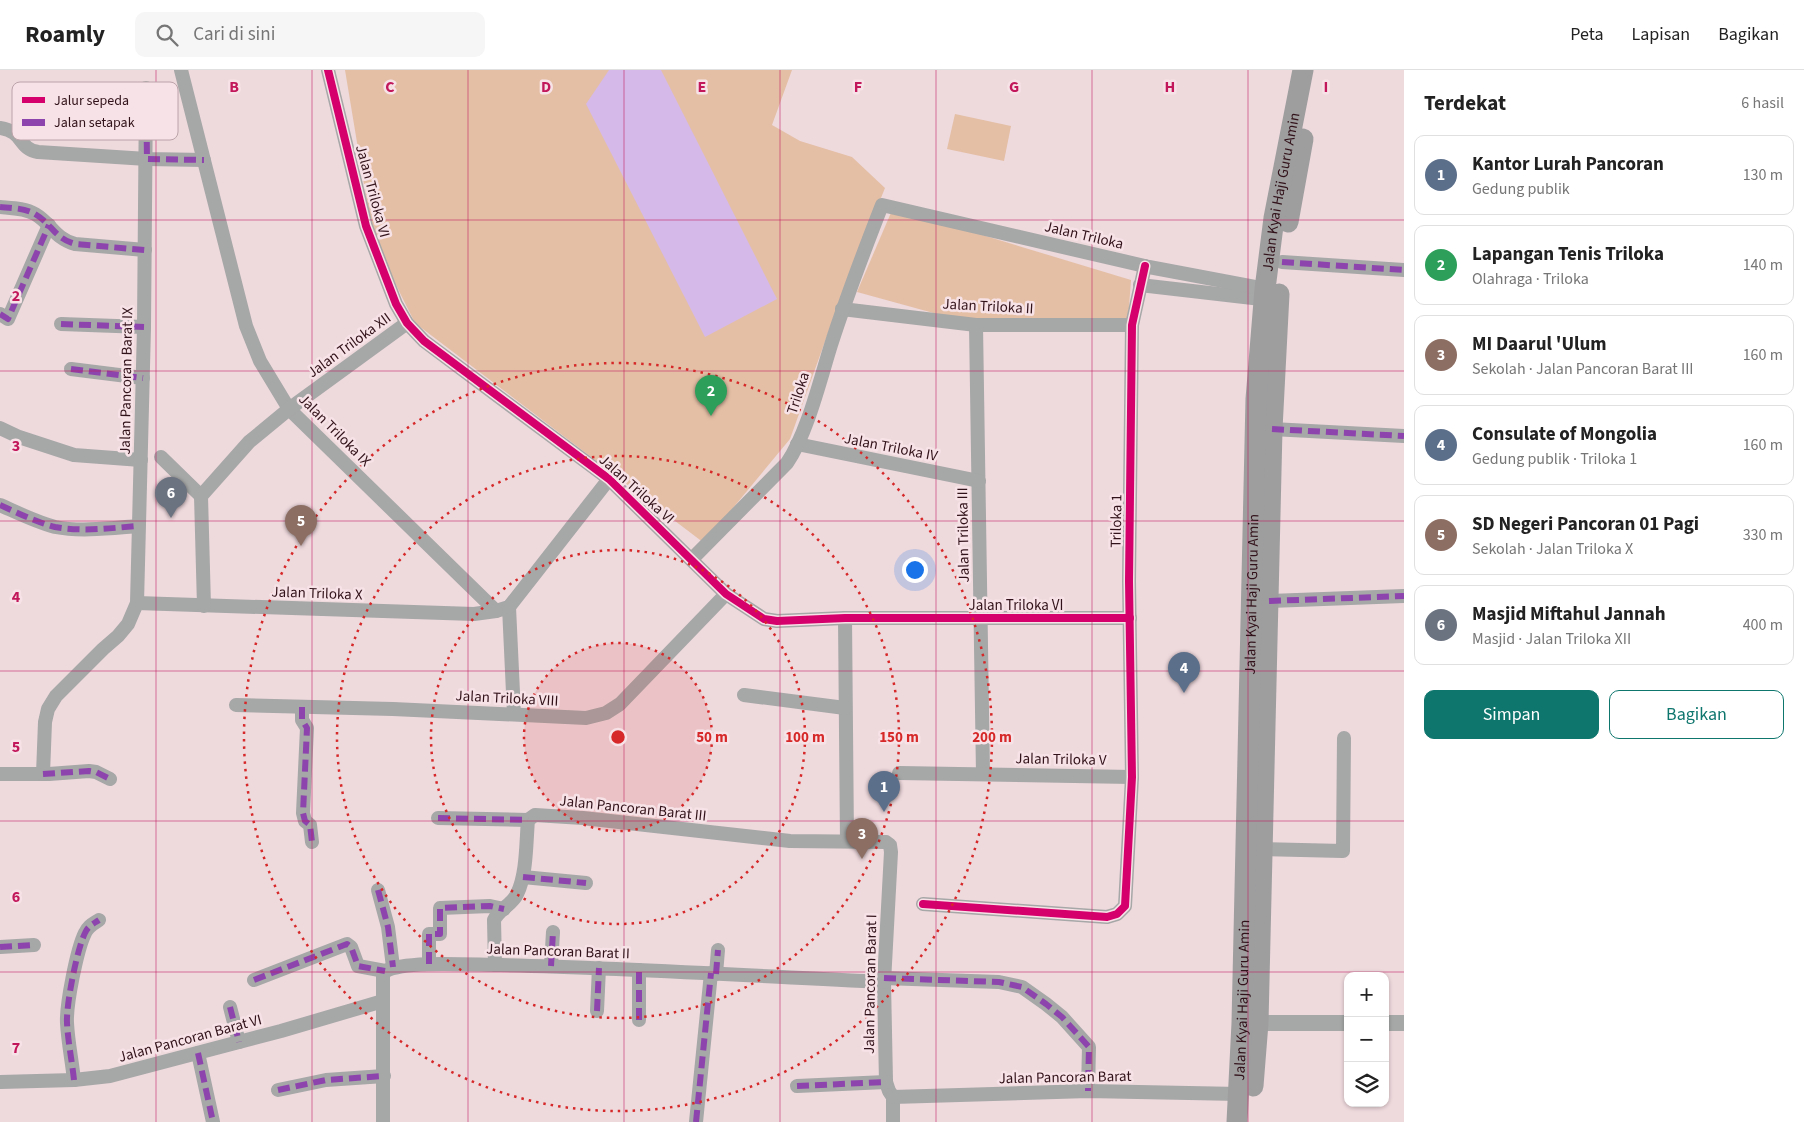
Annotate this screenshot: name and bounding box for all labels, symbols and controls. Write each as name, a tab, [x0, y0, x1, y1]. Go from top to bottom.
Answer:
search box	[135, 12, 485, 57]
text: Roamly	[25, 17, 105, 52]
icon: search	[153, 21, 181, 49]
text: Cari di sini	[193, 21, 275, 48]
text: Peta	[1570, 22, 1603, 47]
text: Lapisan	[1631, 22, 1690, 47]
text: Bagikan	[1718, 22, 1779, 47]
text: B	[229, 76, 239, 98]
text: C	[385, 76, 395, 98]
text: D	[541, 76, 551, 98]
text: E	[698, 76, 706, 98]
text: F	[854, 76, 862, 98]
text: G	[1009, 76, 1019, 98]
text: H	[1165, 76, 1175, 98]
text: I	[1324, 76, 1328, 98]
legend	[12, 82, 178, 140]
text: Terdekat	[1424, 88, 1506, 118]
text: Jalur sepeda	[54, 91, 129, 111]
text: 6 hasil	[1741, 92, 1784, 114]
street label: Jalan Kyai Haji Guru Amin	[1257, 111, 1305, 273]
text: Jalan setapak	[54, 113, 135, 133]
street label: Jalan Triloka VI	[350, 143, 395, 240]
text: Kantor Lurah Pancoran	[1472, 151, 1664, 178]
text: 1	[1437, 164, 1445, 186]
text: 130 m	[1743, 164, 1783, 186]
text: Gedung publik	[1472, 178, 1570, 200]
street label: Jalan Triloka	[1042, 216, 1125, 255]
text: Lapangan Tenis Triloka	[1472, 241, 1664, 268]
text: 2	[1437, 254, 1445, 276]
text: 140 m	[1743, 254, 1783, 276]
text: Olahraga · Triloka	[1472, 268, 1589, 290]
text: 2	[12, 285, 20, 307]
street label: Jalan Triloka II	[942, 294, 1034, 319]
street label: Jalan Pancoran Barat IX	[115, 307, 138, 455]
street label: Jalan Triloka XII	[303, 308, 395, 383]
text: MI Daarul 'Ulum	[1472, 331, 1607, 358]
text: 3	[1437, 344, 1445, 366]
text: 160 m	[1743, 344, 1783, 366]
text: Sekolah · Jalan Pancoran Barat III	[1472, 358, 1694, 380]
street label: Triloka	[782, 369, 815, 417]
pin: 2	[695, 375, 727, 416]
street label: Jalan Triloka IX	[294, 389, 376, 472]
text: Consulate of Mongolia	[1472, 421, 1657, 448]
street label: Jalan Triloka IV	[842, 428, 940, 467]
text: 4	[1437, 434, 1445, 456]
text: 160 m	[1743, 434, 1783, 456]
text: 3	[12, 435, 20, 457]
text: Gedung publik · Triloka 1	[1472, 448, 1637, 470]
street label: Jalan Triloka VI	[594, 450, 679, 529]
pin: 6	[155, 477, 187, 518]
street label: Jalan Triloka III	[952, 487, 975, 583]
street label: Triloka 1	[1106, 494, 1127, 548]
pin: 5	[285, 505, 317, 546]
text: SD Negeri Pancoran 01 Pagi	[1472, 511, 1699, 538]
street label: Jalan Kyai Haji Guru Amin	[1240, 514, 1264, 675]
text: 5	[1437, 524, 1445, 546]
text: 330 m	[1743, 524, 1783, 546]
text: Sekolah · Jalan Triloka X	[1472, 538, 1633, 560]
your location	[902, 557, 928, 583]
street label: Jalan Triloka X	[271, 581, 363, 606]
text: 4	[12, 586, 21, 608]
street label: Jalan Triloka VI	[968, 595, 1064, 616]
text: Masjid Miftahul Jannah	[1472, 601, 1666, 628]
text: 6	[1437, 614, 1445, 636]
text: 400 m	[1743, 614, 1783, 636]
text: Masjid · Jalan Triloka XII	[1472, 628, 1631, 650]
pin: 4	[1168, 652, 1200, 693]
street label: Jalan Triloka VIII	[455, 685, 559, 712]
button: Simpan	[1424, 690, 1599, 739]
button: Bagikan	[1609, 690, 1784, 739]
text: 50 m	[696, 727, 728, 748]
text: 100 m	[785, 727, 825, 748]
text: 150 m	[879, 727, 919, 748]
text: 200 m	[972, 727, 1012, 748]
centre of rings	[609, 728, 627, 746]
text: 5	[12, 736, 20, 758]
street label: Jalan Triloka V	[1015, 748, 1107, 771]
pin: 1	[868, 771, 900, 812]
street label: Jalan Pancoran Barat III	[558, 790, 708, 827]
pin: 3	[846, 818, 878, 859]
text: 6	[12, 886, 20, 908]
street label: Jalan Pancoran Barat I	[859, 914, 882, 1054]
street label: Jalan Kyai Haji Guru Amin	[1229, 919, 1255, 1081]
street label: Jalan Pancoran Barat II	[486, 938, 630, 965]
map controls	[1344, 972, 1389, 1107]
button: +	[1344, 972, 1389, 1017]
street label: Jalan Pancoran Barat VI	[116, 1009, 264, 1068]
button: −	[1344, 1017, 1389, 1062]
text: 7	[12, 1037, 20, 1059]
button: layers	[1344, 1062, 1389, 1107]
street label: Jalan Pancoran Barat	[998, 1066, 1132, 1089]

